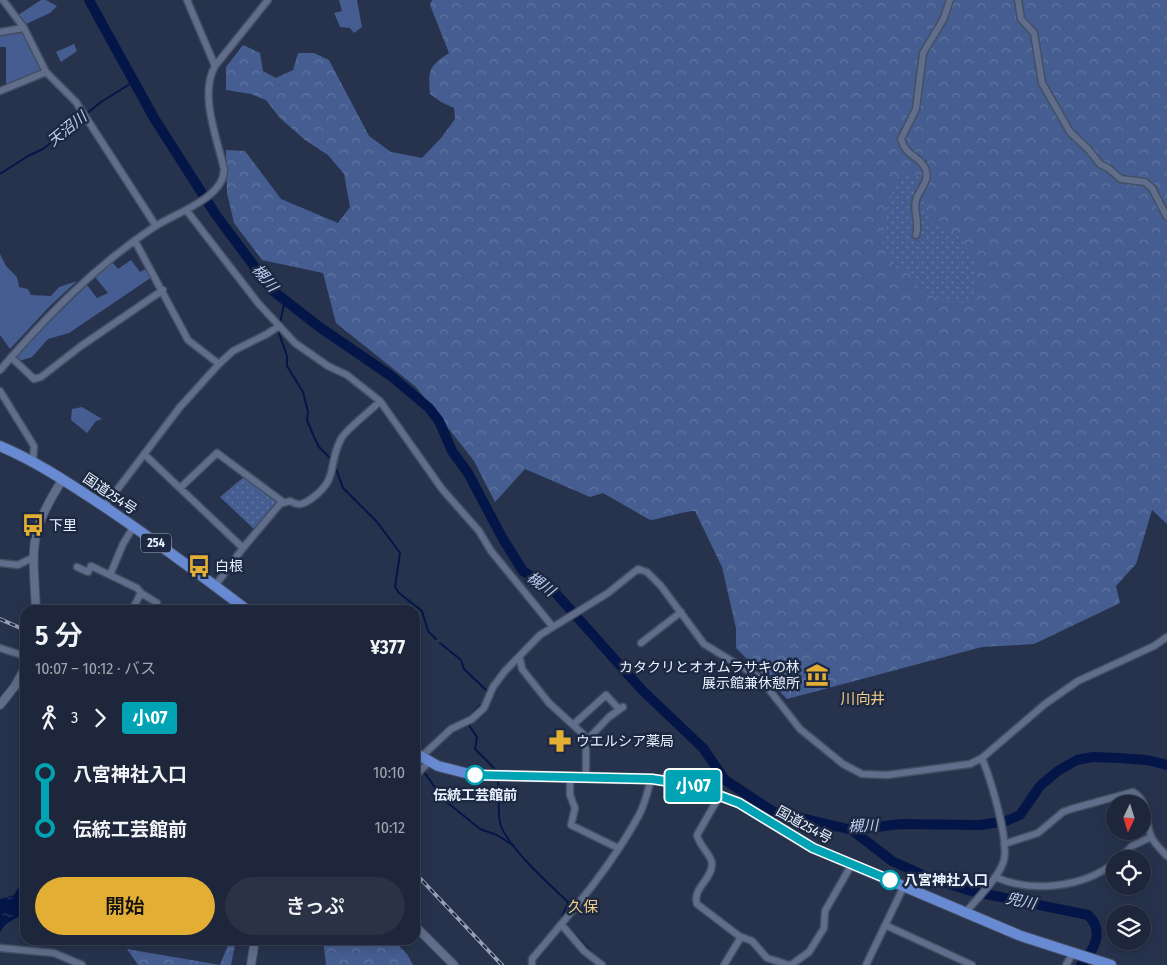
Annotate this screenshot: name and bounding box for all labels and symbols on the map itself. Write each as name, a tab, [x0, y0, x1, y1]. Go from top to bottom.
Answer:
water label: 天沼川	[44, 107, 92, 150]
water label: 槻川	[248, 261, 283, 297]
street label: 国道254号	[80, 470, 140, 518]
bus stop icon: 下里	[20, 512, 46, 538]
place label: 下里	[49, 517, 77, 534]
road number: 254	[141, 534, 171, 552]
bus stop icon: 白根	[186, 553, 212, 579]
place label: 白根	[215, 558, 243, 575]
water label: 槻川	[524, 568, 560, 601]
place label: カタクリとオオムラサキの林 展示館兼休憩所	[619, 659, 800, 692]
museum icon: カタクリとオオムラサキの林 展示館兼休憩所	[804, 662, 830, 688]
district label: 川向井	[840, 690, 886, 708]
pharmacy icon: ウエルシア薬局	[547, 728, 573, 754]
place label: ウエルシア薬局	[576, 733, 674, 750]
marker: 伝統工芸館前	[465, 765, 485, 785]
line badge: 小07	[664, 770, 722, 802]
place label: 伝統工芸館前	[433, 787, 517, 804]
north arrow	[1106, 795, 1151, 840]
street label: 国道254号	[773, 803, 835, 847]
water label: 槻川	[848, 816, 880, 836]
marker: 八宮神社入口	[880, 870, 900, 890]
place label: 八宮神社入口	[904, 872, 988, 889]
water label: 兜川	[1004, 889, 1039, 913]
district label: 久保	[568, 898, 598, 916]

